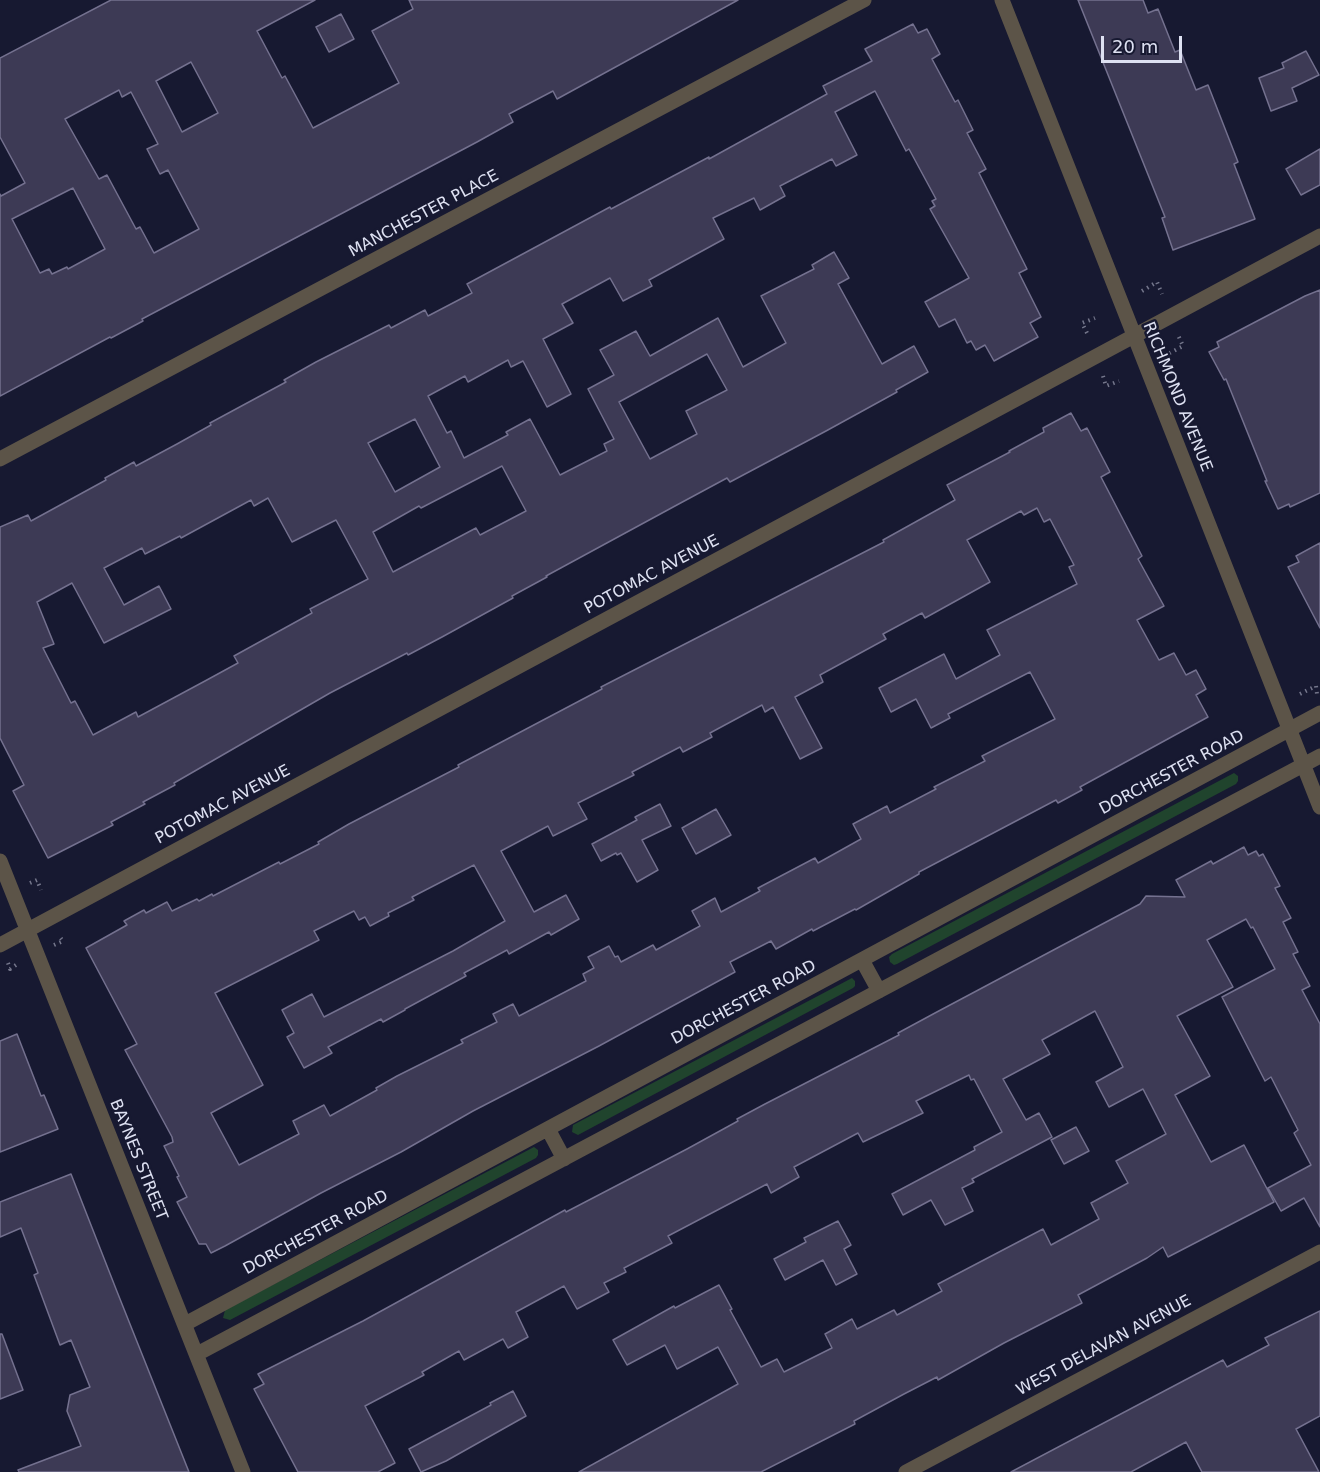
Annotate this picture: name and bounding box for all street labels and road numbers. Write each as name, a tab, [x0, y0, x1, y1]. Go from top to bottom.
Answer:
street label: MANCHESTER PLACE	[346, 166, 502, 262]
street label: RICHMOND AVENUE	[1138, 319, 1216, 475]
street label: POTOMAC AVENUE	[581, 531, 723, 619]
street label: DORCHESTER ROAD	[1096, 727, 1248, 819]
street label: POTOMAC AVENUE	[152, 761, 294, 849]
street label: DORCHESTER ROAD	[668, 957, 820, 1049]
street label: BAYNES STREET	[105, 1097, 171, 1223]
street label: DORCHESTER ROAD	[240, 1187, 392, 1279]
street label: WEST DELAVAN AVENUE	[1013, 1292, 1195, 1400]

